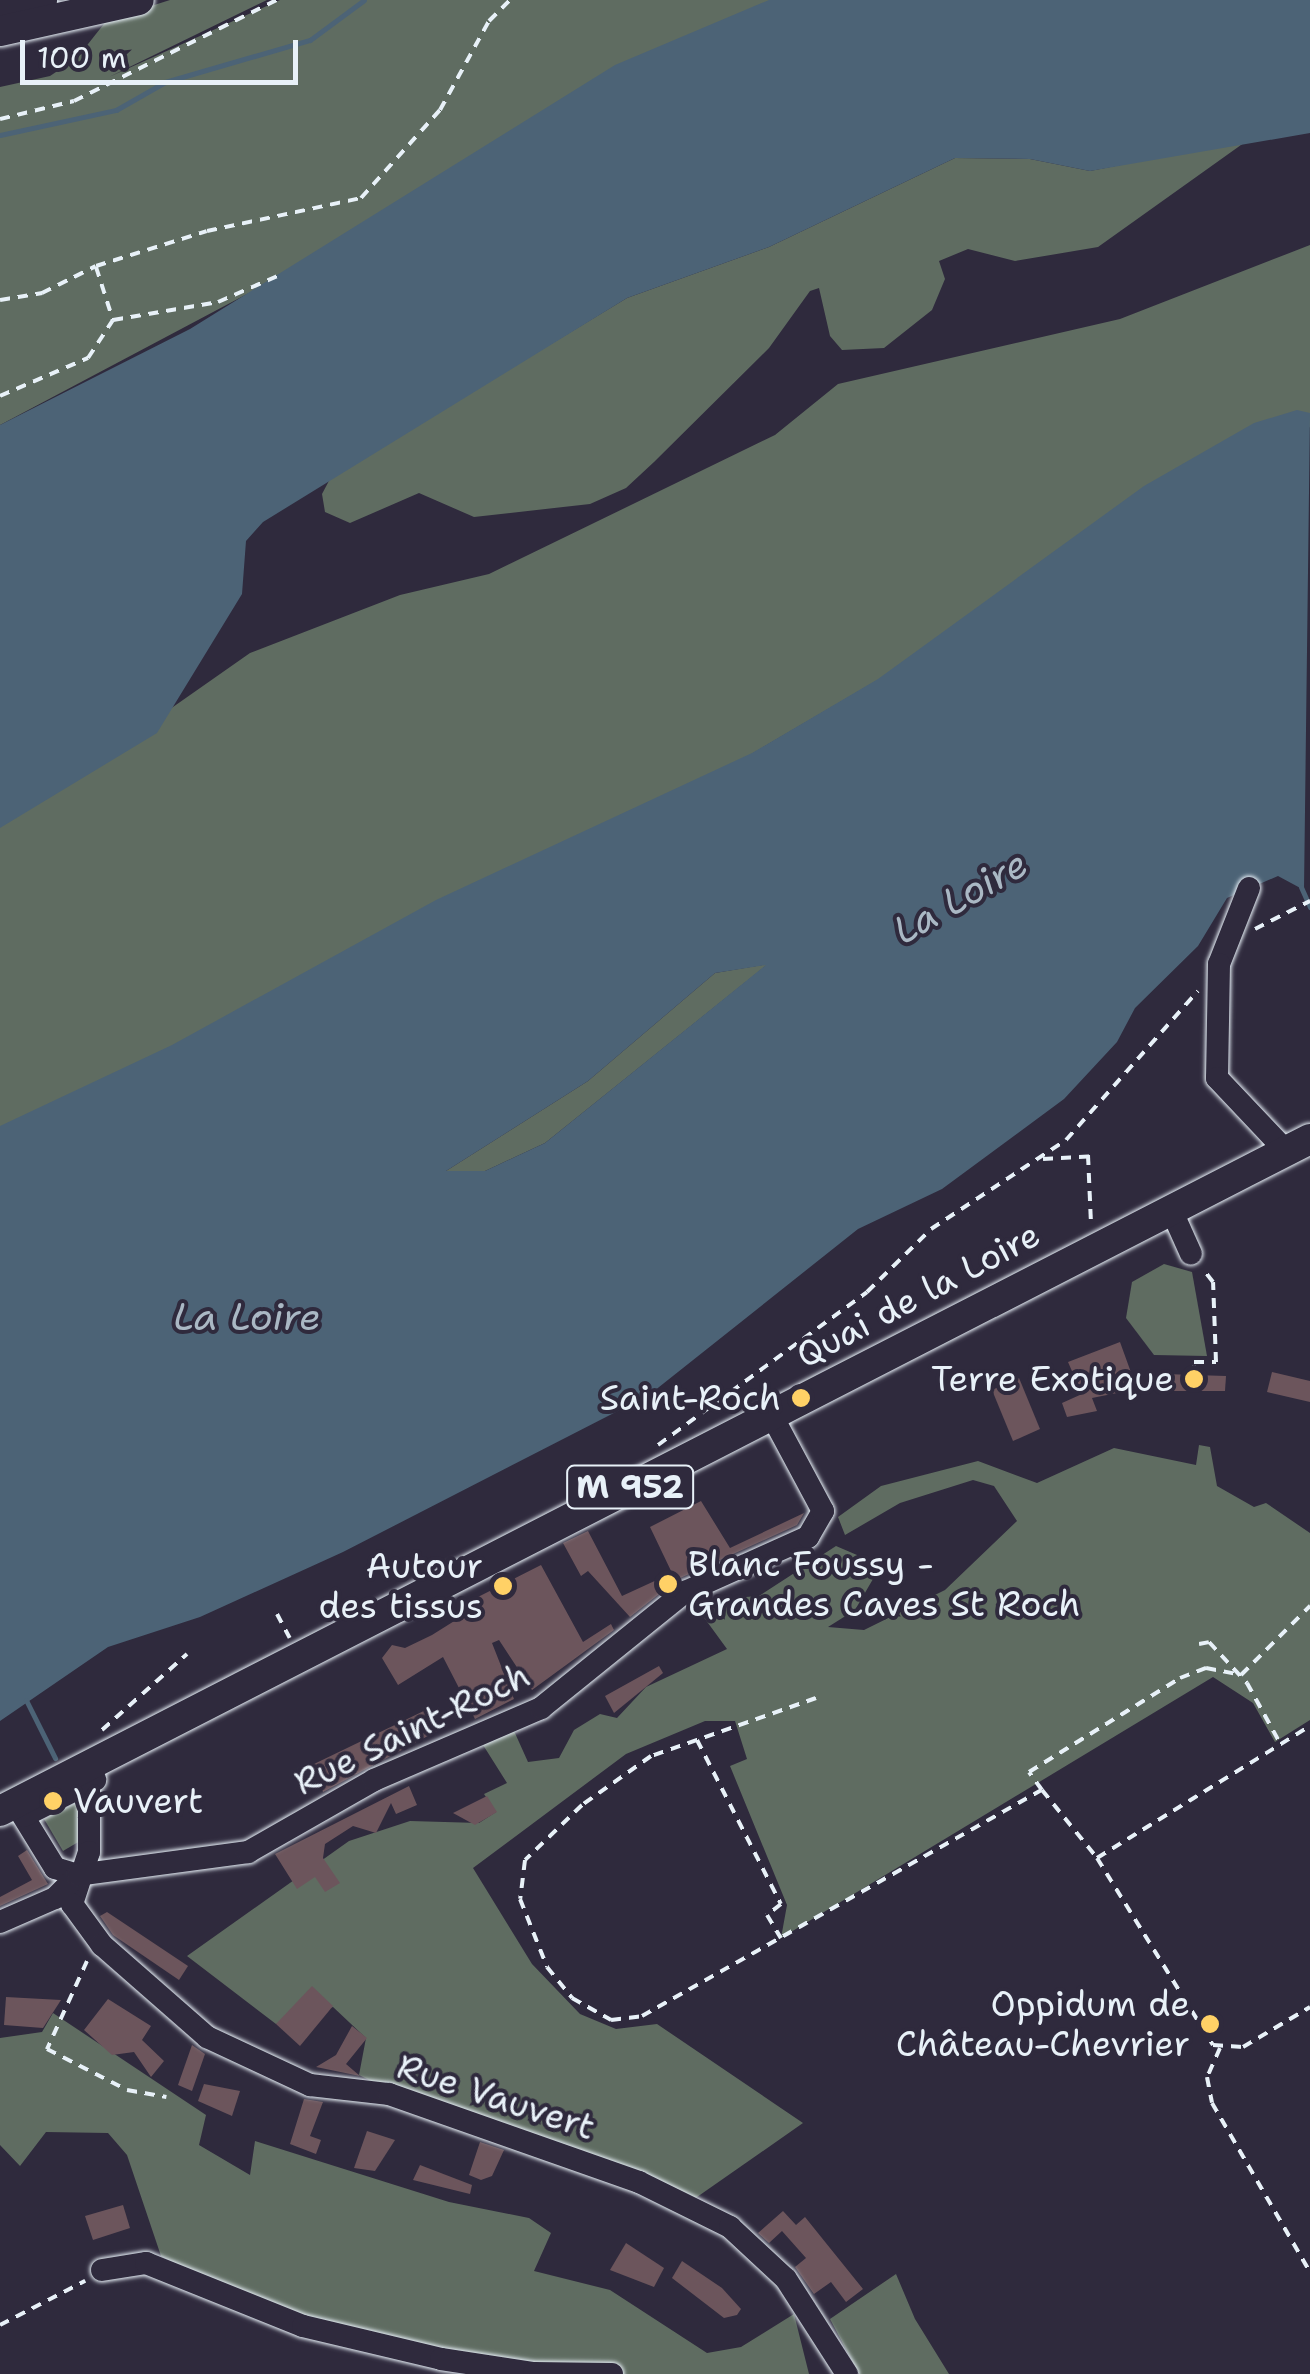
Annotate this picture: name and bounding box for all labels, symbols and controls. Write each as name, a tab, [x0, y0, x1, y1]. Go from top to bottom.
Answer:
scale bar	[25, 20, 302, 82]
text: 100 m	[37, 37, 127, 78]
water label: La Loire	[885, 840, 1035, 954]
street label: Quai de la Loire	[789, 1213, 1047, 1377]
water label: La Loire	[173, 1294, 321, 1340]
place label: Terre Exotique	[931, 1358, 1174, 1400]
marker: Terre Exotique	[1183, 1368, 1205, 1390]
place label: Saint-Roch	[600, 1377, 781, 1419]
marker: Saint-Roch	[790, 1387, 812, 1409]
road number: M 952	[565, 1460, 695, 1514]
place label: Blanc Foussy - Grandes Caves St Roch	[688, 1543, 1080, 1625]
place label: Autour des tissus	[318, 1545, 483, 1627]
marker: Blanc Foussy - Grandes Caves St Roch	[657, 1573, 679, 1595]
marker: Autour des tissus	[492, 1575, 514, 1597]
street label: Rue Saint-Roch	[288, 1654, 536, 1804]
place label: Vauvert	[73, 1780, 203, 1822]
marker: Vauvert	[42, 1790, 64, 1812]
place label: Oppidum de Château-Chevrier	[896, 1983, 1190, 2065]
marker: Oppidum de Château-Chevrier	[1199, 2013, 1221, 2035]
street label: Rue Vauvert	[392, 2045, 600, 2149]

